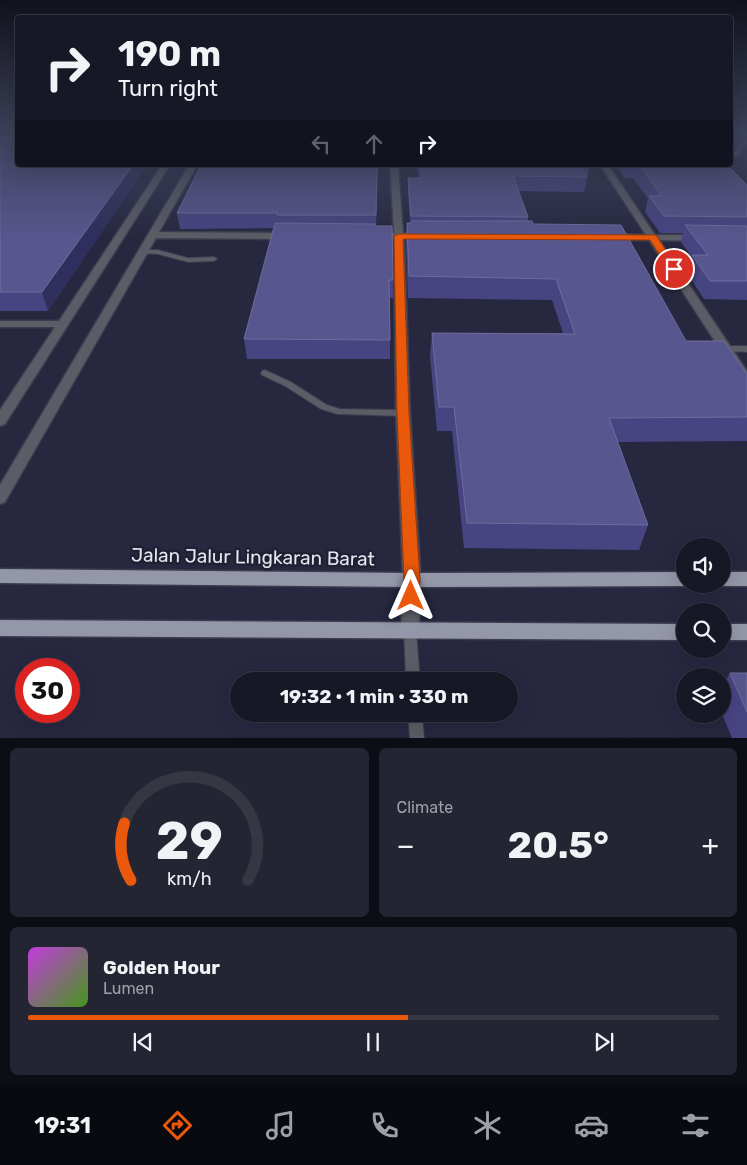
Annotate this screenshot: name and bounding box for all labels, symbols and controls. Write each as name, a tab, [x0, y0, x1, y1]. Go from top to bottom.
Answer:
text: 190 m	[118, 33, 221, 75]
icon: right	[35, 35, 100, 100]
text: Turn right	[118, 75, 218, 102]
icon: left	[307, 130, 335, 158]
icon: ahead	[360, 130, 388, 158]
icon: right	[413, 130, 441, 158]
pin	[653, 248, 695, 290]
icon: arrive	[660, 255, 688, 283]
map controls	[676, 538, 731, 723]
button: sound	[676, 538, 731, 593]
street label: Jalan Jalur Lingkaran Barat	[131, 543, 376, 571]
position arrow	[384, 569, 436, 621]
button: search	[676, 603, 731, 658]
speed limit sign: 30	[15, 658, 80, 723]
button: layers	[676, 668, 731, 723]
text: 19:32 · 1 min · 330 m	[280, 685, 468, 708]
text: Climate	[397, 798, 453, 817]
text: 29	[156, 810, 223, 872]
text: 20.5°	[508, 822, 609, 868]
text: −	[397, 829, 415, 862]
text: +	[702, 829, 719, 862]
text: km/h	[167, 868, 212, 889]
text: Golden Hour	[103, 956, 220, 979]
text: Lumen	[103, 979, 154, 998]
icon: previous	[129, 1028, 157, 1056]
icon: pause	[359, 1028, 387, 1056]
icon: next	[590, 1028, 618, 1056]
icon: directions	[160, 1108, 195, 1143]
icon: music	[263, 1108, 298, 1143]
icon: phone	[367, 1108, 402, 1143]
icon: climate	[470, 1108, 505, 1143]
icon: car	[574, 1108, 609, 1143]
icon: filters	[678, 1108, 713, 1143]
text: 19:31	[34, 1112, 91, 1139]

